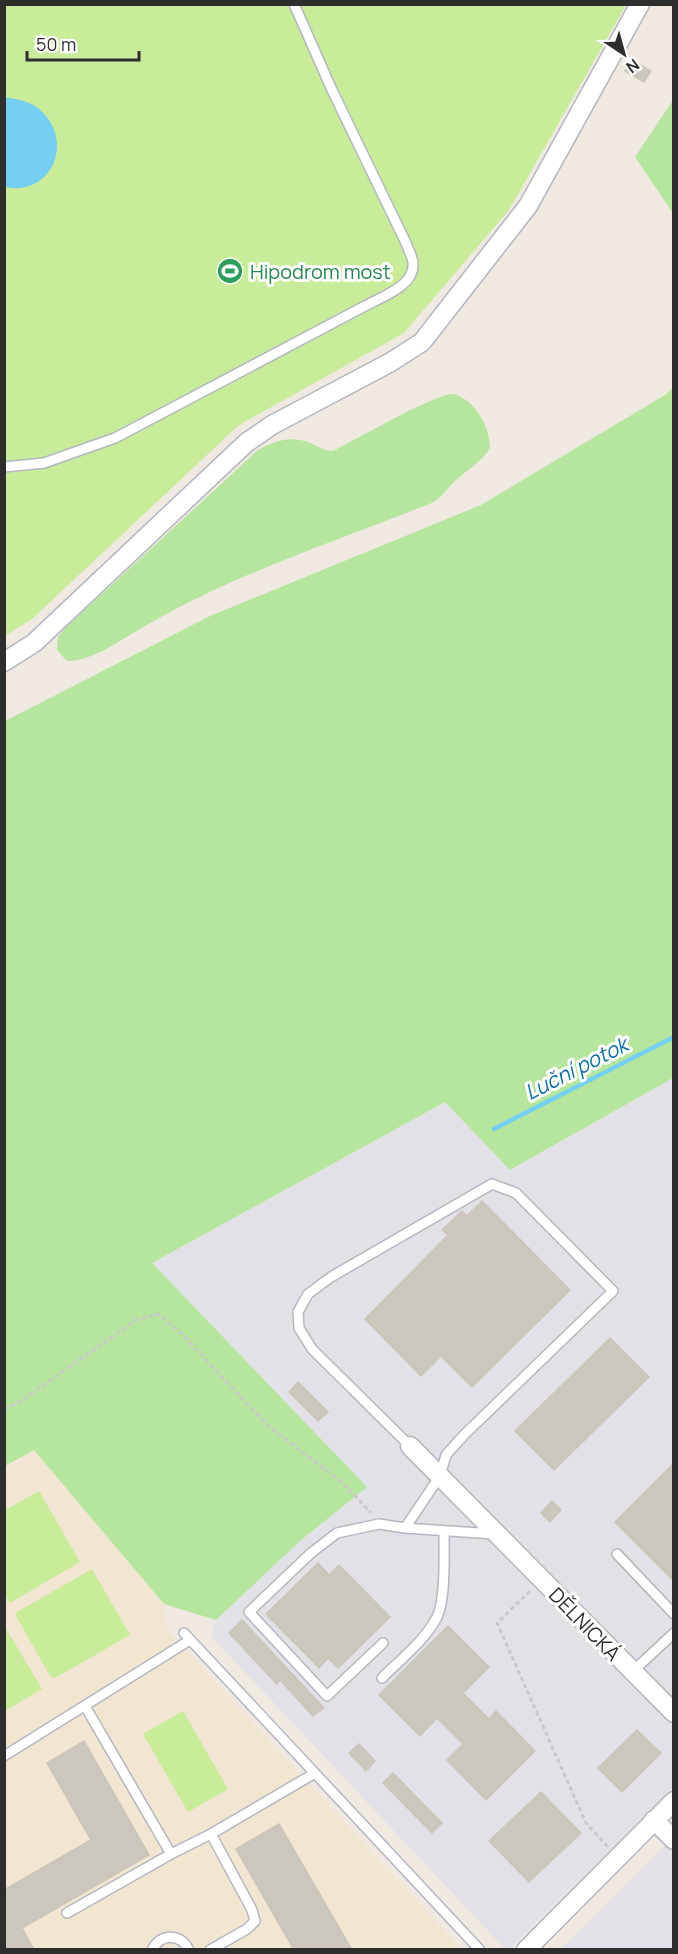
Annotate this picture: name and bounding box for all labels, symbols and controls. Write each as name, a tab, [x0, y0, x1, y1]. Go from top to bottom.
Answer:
scale bar	[27, 24, 140, 62]
north arrow	[594, 24, 654, 84]
text: 50 m	[36, 32, 76, 56]
text: N	[622, 54, 644, 78]
sports icon: Hipodrom most	[215, 256, 245, 286]
place label: Hipodrom most	[250, 258, 391, 285]
water label: Luční potok	[520, 1029, 635, 1106]
street label: DĚLNICKÁ	[543, 1581, 627, 1667]

